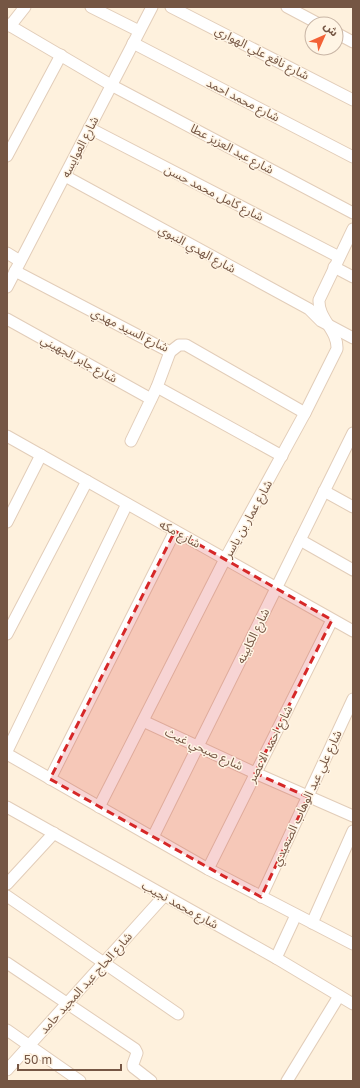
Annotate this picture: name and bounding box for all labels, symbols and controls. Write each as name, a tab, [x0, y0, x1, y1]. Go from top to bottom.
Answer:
north arrow	[304, 16, 344, 56]
text: ش	[321, 19, 341, 39]
street label: شارع نافع علي الهواري	[211, 22, 312, 85]
street label: شارع محمد احمد	[203, 75, 282, 126]
street label: شارع العوايسه	[58, 114, 103, 181]
street label: شارع عبد العزيز عطا	[187, 120, 276, 179]
street label: شارع كامل محمد حسن	[161, 161, 266, 226]
street label: شارع الهدي النبوي	[155, 221, 238, 278]
street label: شارع السيد مهدي	[88, 304, 171, 357]
street label: شارع جابر الجهيني	[37, 331, 120, 388]
street label: شارع عمار بن ياسر	[220, 477, 277, 562]
street label: شارع مكه	[156, 516, 203, 553]
street label: شارع الكابينه	[233, 606, 274, 667]
street label: شارع احمد الاعصر	[243, 703, 297, 787]
street label: شارع صبحي غيث	[162, 724, 246, 776]
street label: شارع علي عبد الوهاب الصعيدي	[268, 728, 347, 869]
street label: شارع محمد نجيب	[138, 877, 221, 934]
street label: شارع الحاج عبد المجيد حامد	[36, 929, 137, 1038]
scale bar	[18, 1046, 121, 1072]
text: 50 m	[24, 1052, 52, 1067]

